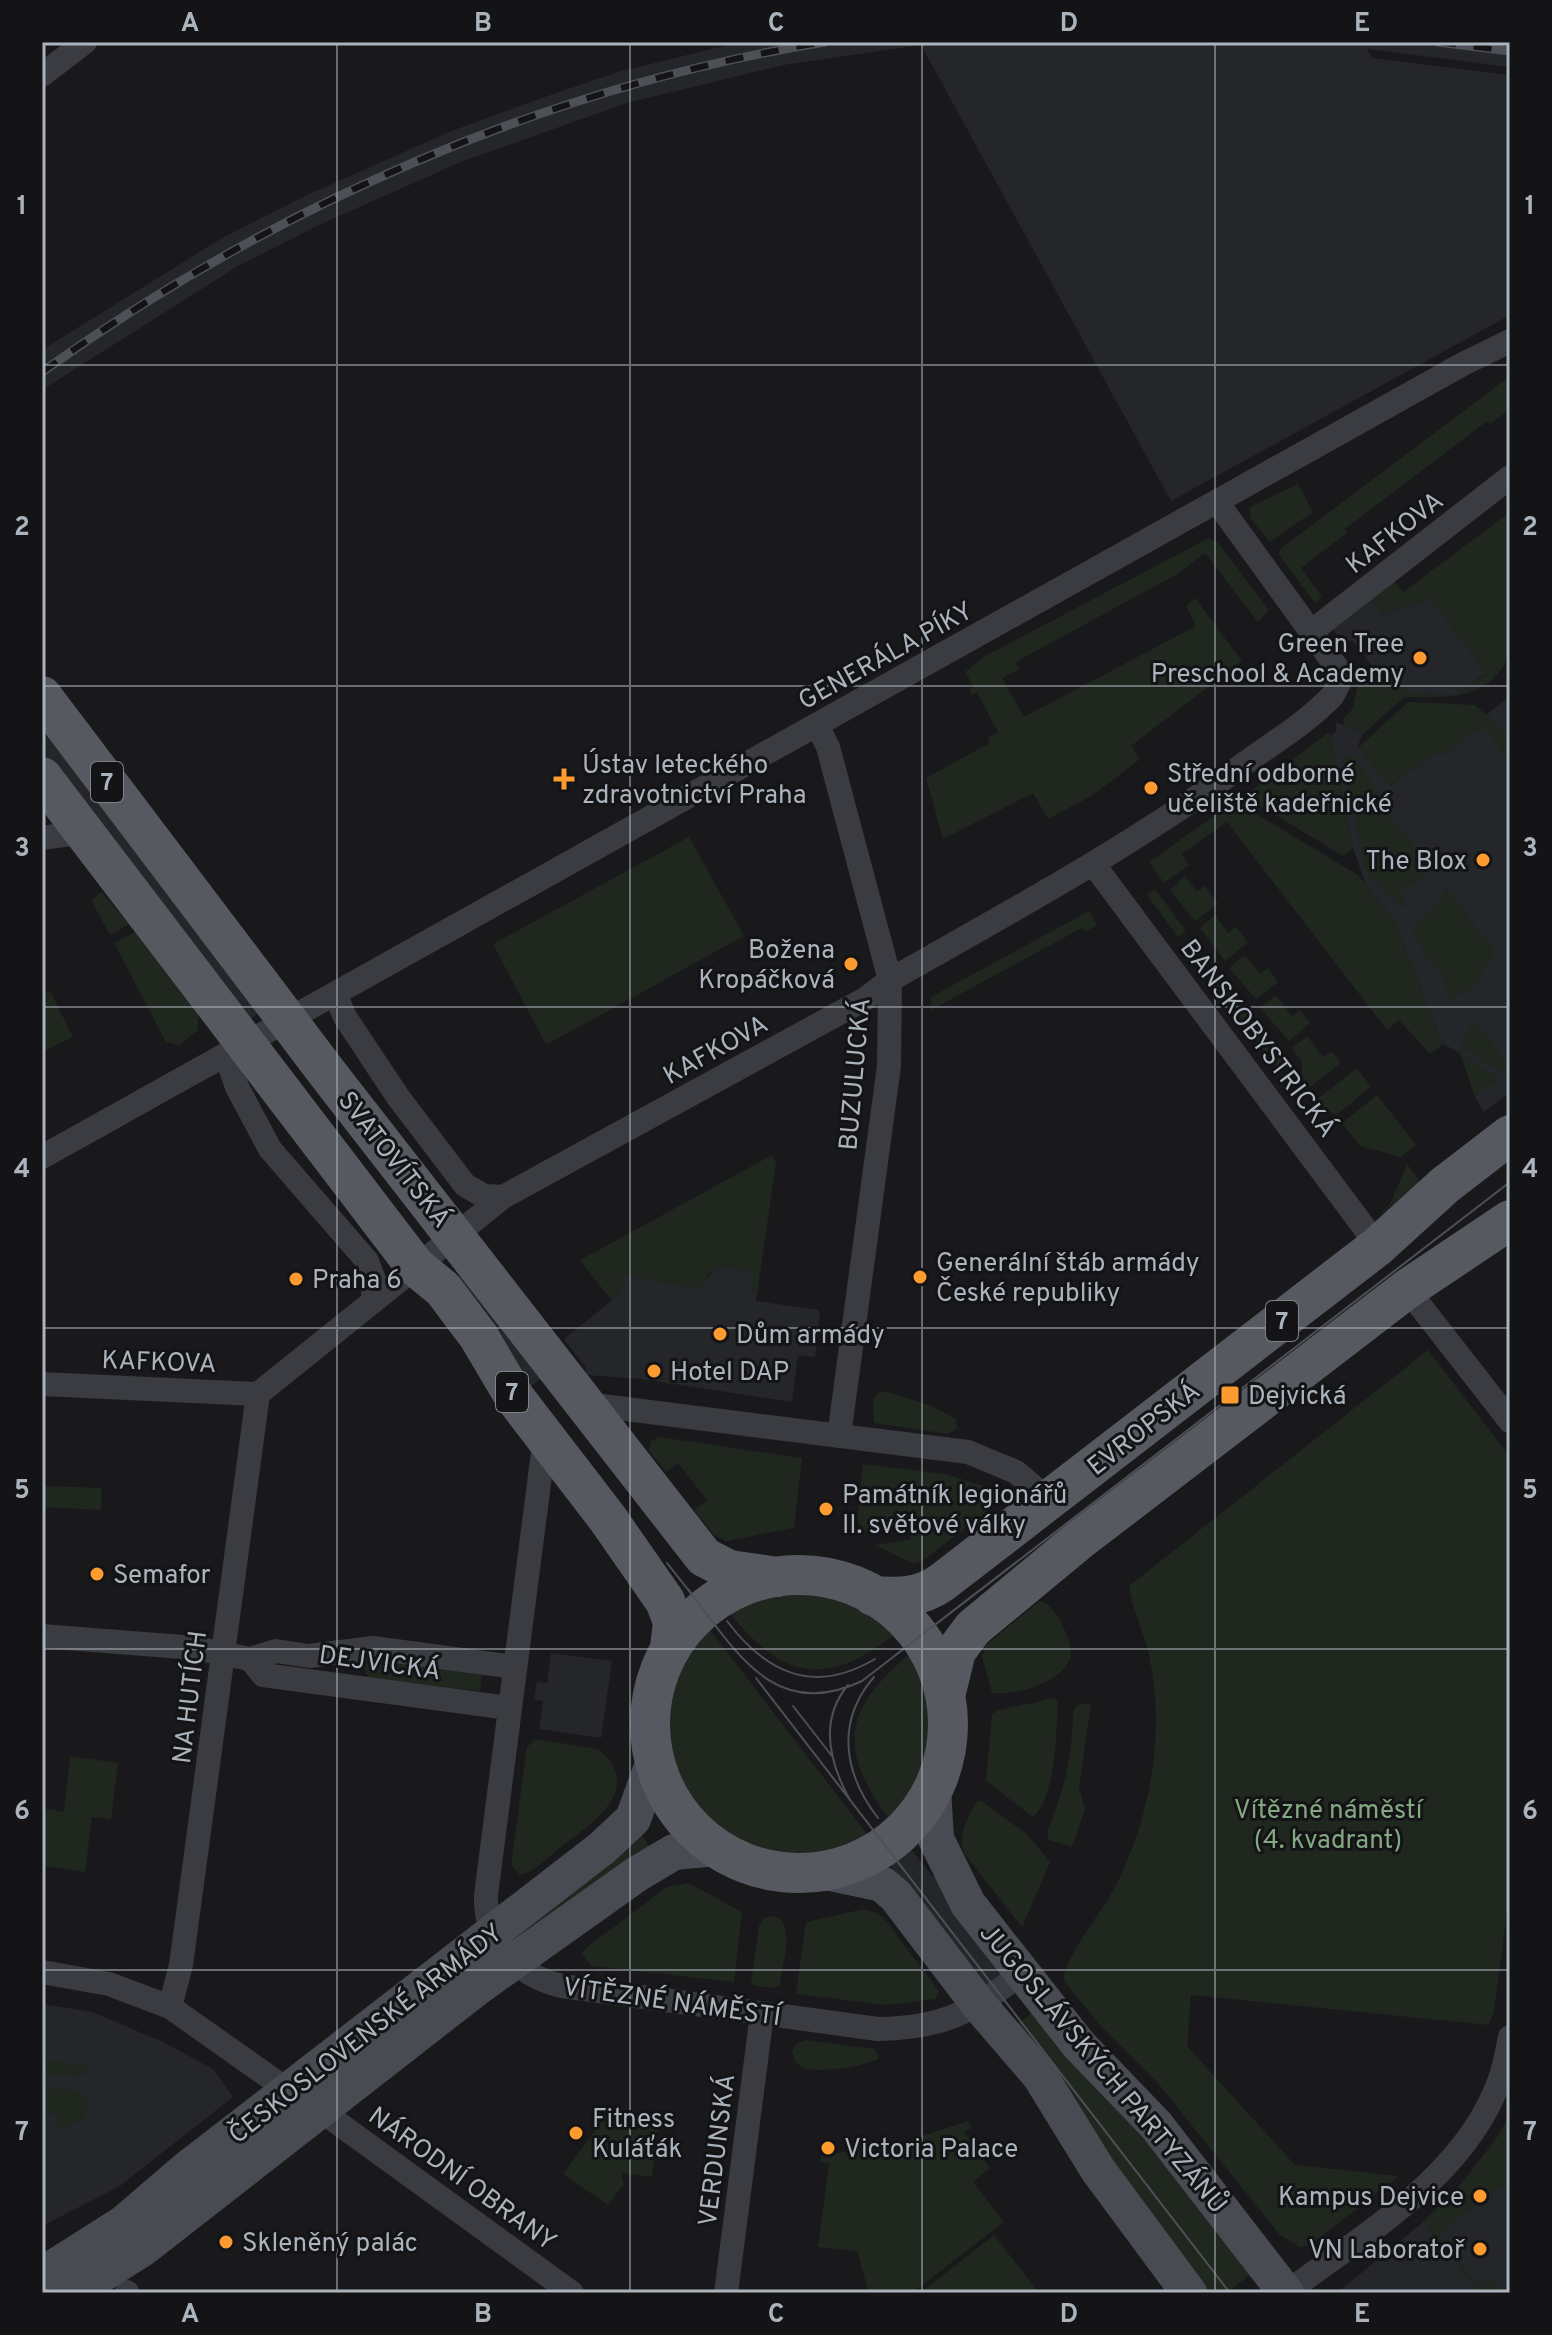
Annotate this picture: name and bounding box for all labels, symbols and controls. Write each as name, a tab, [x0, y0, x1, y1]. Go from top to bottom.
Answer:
text: A	[181, 8, 199, 41]
text: B	[474, 8, 492, 41]
text: C	[768, 8, 784, 41]
text: D	[1060, 8, 1078, 41]
text: E	[1354, 8, 1370, 41]
text: 1	[17, 191, 27, 224]
text: 1	[1525, 191, 1535, 224]
street label: KAFKOVA	[1340, 486, 1451, 582]
text: 2	[14, 512, 30, 545]
text: 2	[1522, 512, 1538, 545]
street label: GENERÁLA PÍKY	[792, 594, 979, 719]
place label: Green Tree Preschool & Academy	[1151, 629, 1404, 692]
marker: Green Tree Preschool & Academy	[1411, 649, 1429, 667]
place label: Ústav leteckého zdravotnictví Praha	[582, 748, 806, 813]
place label: Střední odborné učeliště kadeřnické	[1167, 759, 1392, 822]
road number: 7	[91, 762, 123, 802]
marker: Ústav leteckého zdravotnictví Praha	[553, 768, 575, 790]
marker: Střední odborné učeliště kadeřnické	[1142, 779, 1160, 797]
text: 3	[14, 833, 30, 866]
text: 3	[1522, 833, 1538, 866]
place label: The Blox	[1365, 846, 1467, 879]
marker: The Blox	[1474, 851, 1492, 869]
street label: BANSKOBYSTRICKÁ	[1172, 933, 1344, 1145]
place label: Božena Kropáčková	[698, 935, 835, 998]
marker: Božena Kropáčková	[842, 955, 860, 973]
street label: BUZULUCKÁ	[831, 996, 880, 1152]
street label: KAFKOVA	[658, 1009, 774, 1093]
street label: SVATOVÍTSKÁ	[329, 1084, 458, 1235]
text: 4	[14, 1154, 30, 1187]
text: 4	[1522, 1154, 1538, 1187]
place label: Generální štáb armády České republiky	[936, 1248, 1200, 1311]
place label: Praha 6	[312, 1265, 402, 1298]
marker: Generální štáb armády České republiky	[911, 1268, 929, 1286]
marker: Praha 6	[287, 1270, 305, 1288]
road number: 7	[1266, 1301, 1298, 1341]
place label: Dům armády	[736, 1320, 885, 1353]
marker: Dům armády	[711, 1325, 729, 1343]
street label: KAFKOVA	[101, 1345, 217, 1382]
place label: Hotel DAP	[670, 1357, 789, 1390]
marker: Hotel DAP	[645, 1362, 663, 1380]
road number: 7	[496, 1372, 528, 1412]
street label: EVROPSKÁ	[1080, 1374, 1207, 1484]
place label: Dejvická	[1248, 1381, 1346, 1414]
marker: Dejvická	[1219, 1384, 1241, 1406]
text: 5	[14, 1475, 30, 1508]
text: 5	[1522, 1475, 1538, 1508]
place label: Památník legionářů II. světové války	[842, 1480, 1067, 1543]
marker: Památník legionářů II. světové války	[817, 1500, 835, 1518]
place label: Semafor	[113, 1560, 211, 1593]
marker: Semafor	[88, 1565, 106, 1583]
street label: NA HUTÍCH	[165, 1629, 216, 1766]
street label: DEJVICKÁ	[317, 1638, 443, 1689]
park label: Vítězné náměstí (4. kvadrant)	[1234, 1795, 1425, 1858]
text: 6	[14, 1796, 30, 1829]
text: 6	[1522, 1796, 1538, 1829]
street label: JUGOSLÁVSKÝCH PARTYZÁNŮ	[971, 1915, 1236, 2221]
street label: ČESKOSLOVENSKÉ ARMÁDY	[222, 1916, 510, 2152]
street label: VÍTĚZNÉ NÁMĚSTÍ	[561, 1970, 786, 2035]
street label: VERDUNSKÁ	[691, 2072, 744, 2228]
street label: NÁRODNÍ OBRANY	[361, 2099, 563, 2259]
place label: Fitness Kuláťák	[592, 2104, 682, 2167]
text: 7	[15, 2117, 29, 2150]
text: 7	[1523, 2117, 1537, 2150]
marker: Fitness Kuláťák	[567, 2124, 585, 2142]
place label: Victoria Palace	[844, 2134, 1018, 2167]
marker: Victoria Palace	[819, 2139, 837, 2157]
place label: Kampus Dejvice	[1278, 2182, 1464, 2215]
marker: Kampus Dejvice	[1471, 2187, 1489, 2205]
place label: Skleněný palác	[242, 2228, 418, 2261]
marker: Skleněný palác	[217, 2233, 235, 2251]
place label: VN Laboratoř	[1308, 2235, 1466, 2268]
marker: VN Laboratoř	[1471, 2240, 1489, 2258]
text: A	[181, 2299, 199, 2332]
text: B	[474, 2299, 492, 2332]
text: C	[768, 2299, 784, 2332]
text: D	[1060, 2299, 1078, 2332]
text: E	[1354, 2299, 1370, 2332]

